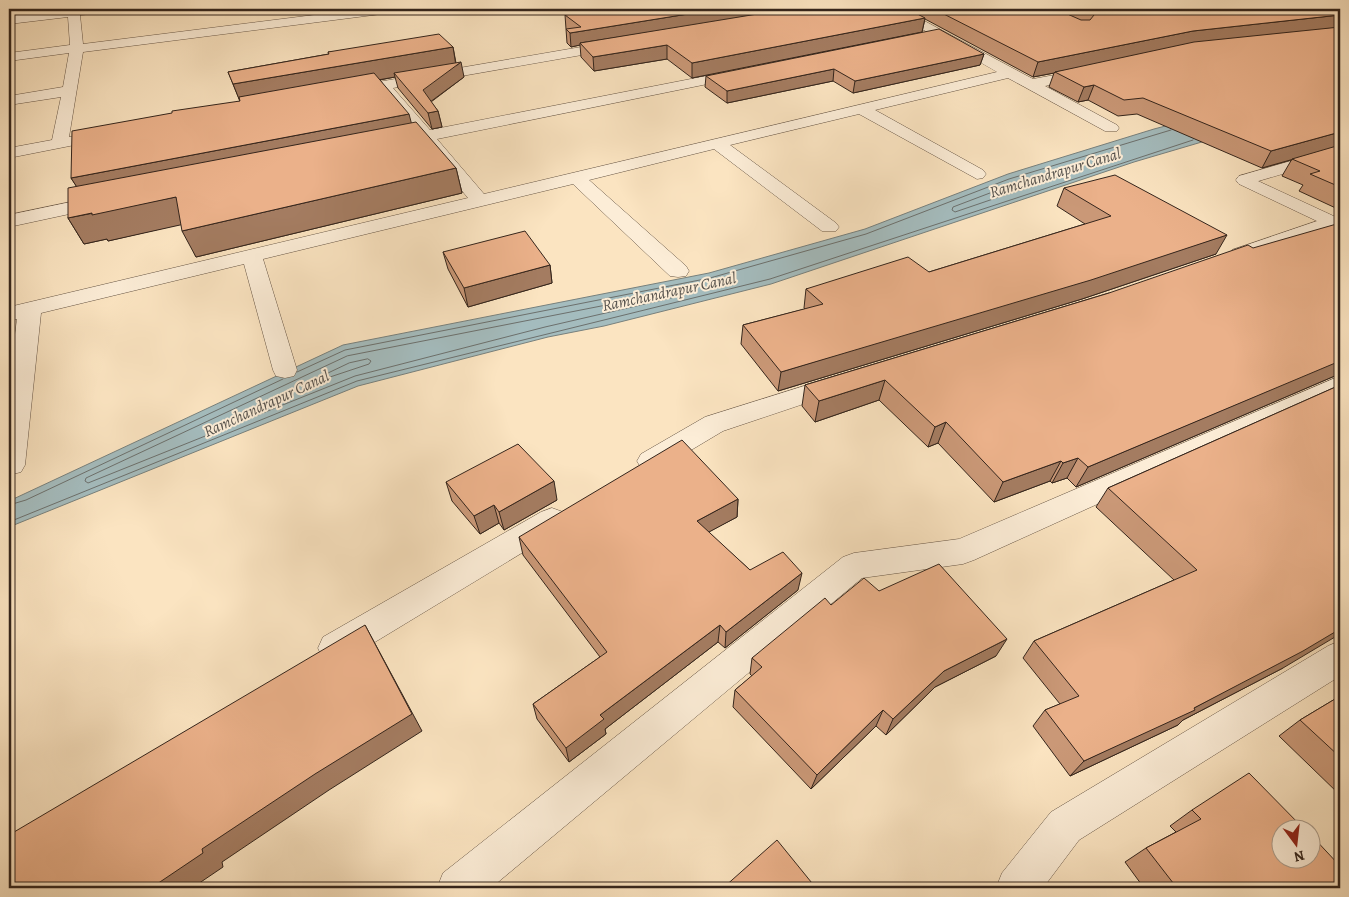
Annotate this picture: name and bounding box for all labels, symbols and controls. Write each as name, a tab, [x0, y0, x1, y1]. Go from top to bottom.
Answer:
water label: Ramchandrapur Canal	[987, 143, 1124, 203]
water label: Ramchandrapur Canal	[600, 267, 738, 317]
water label: Ramchandrapur Canal	[200, 365, 333, 443]
north arrow	[1272, 820, 1322, 870]
text: N	[1292, 846, 1307, 867]

